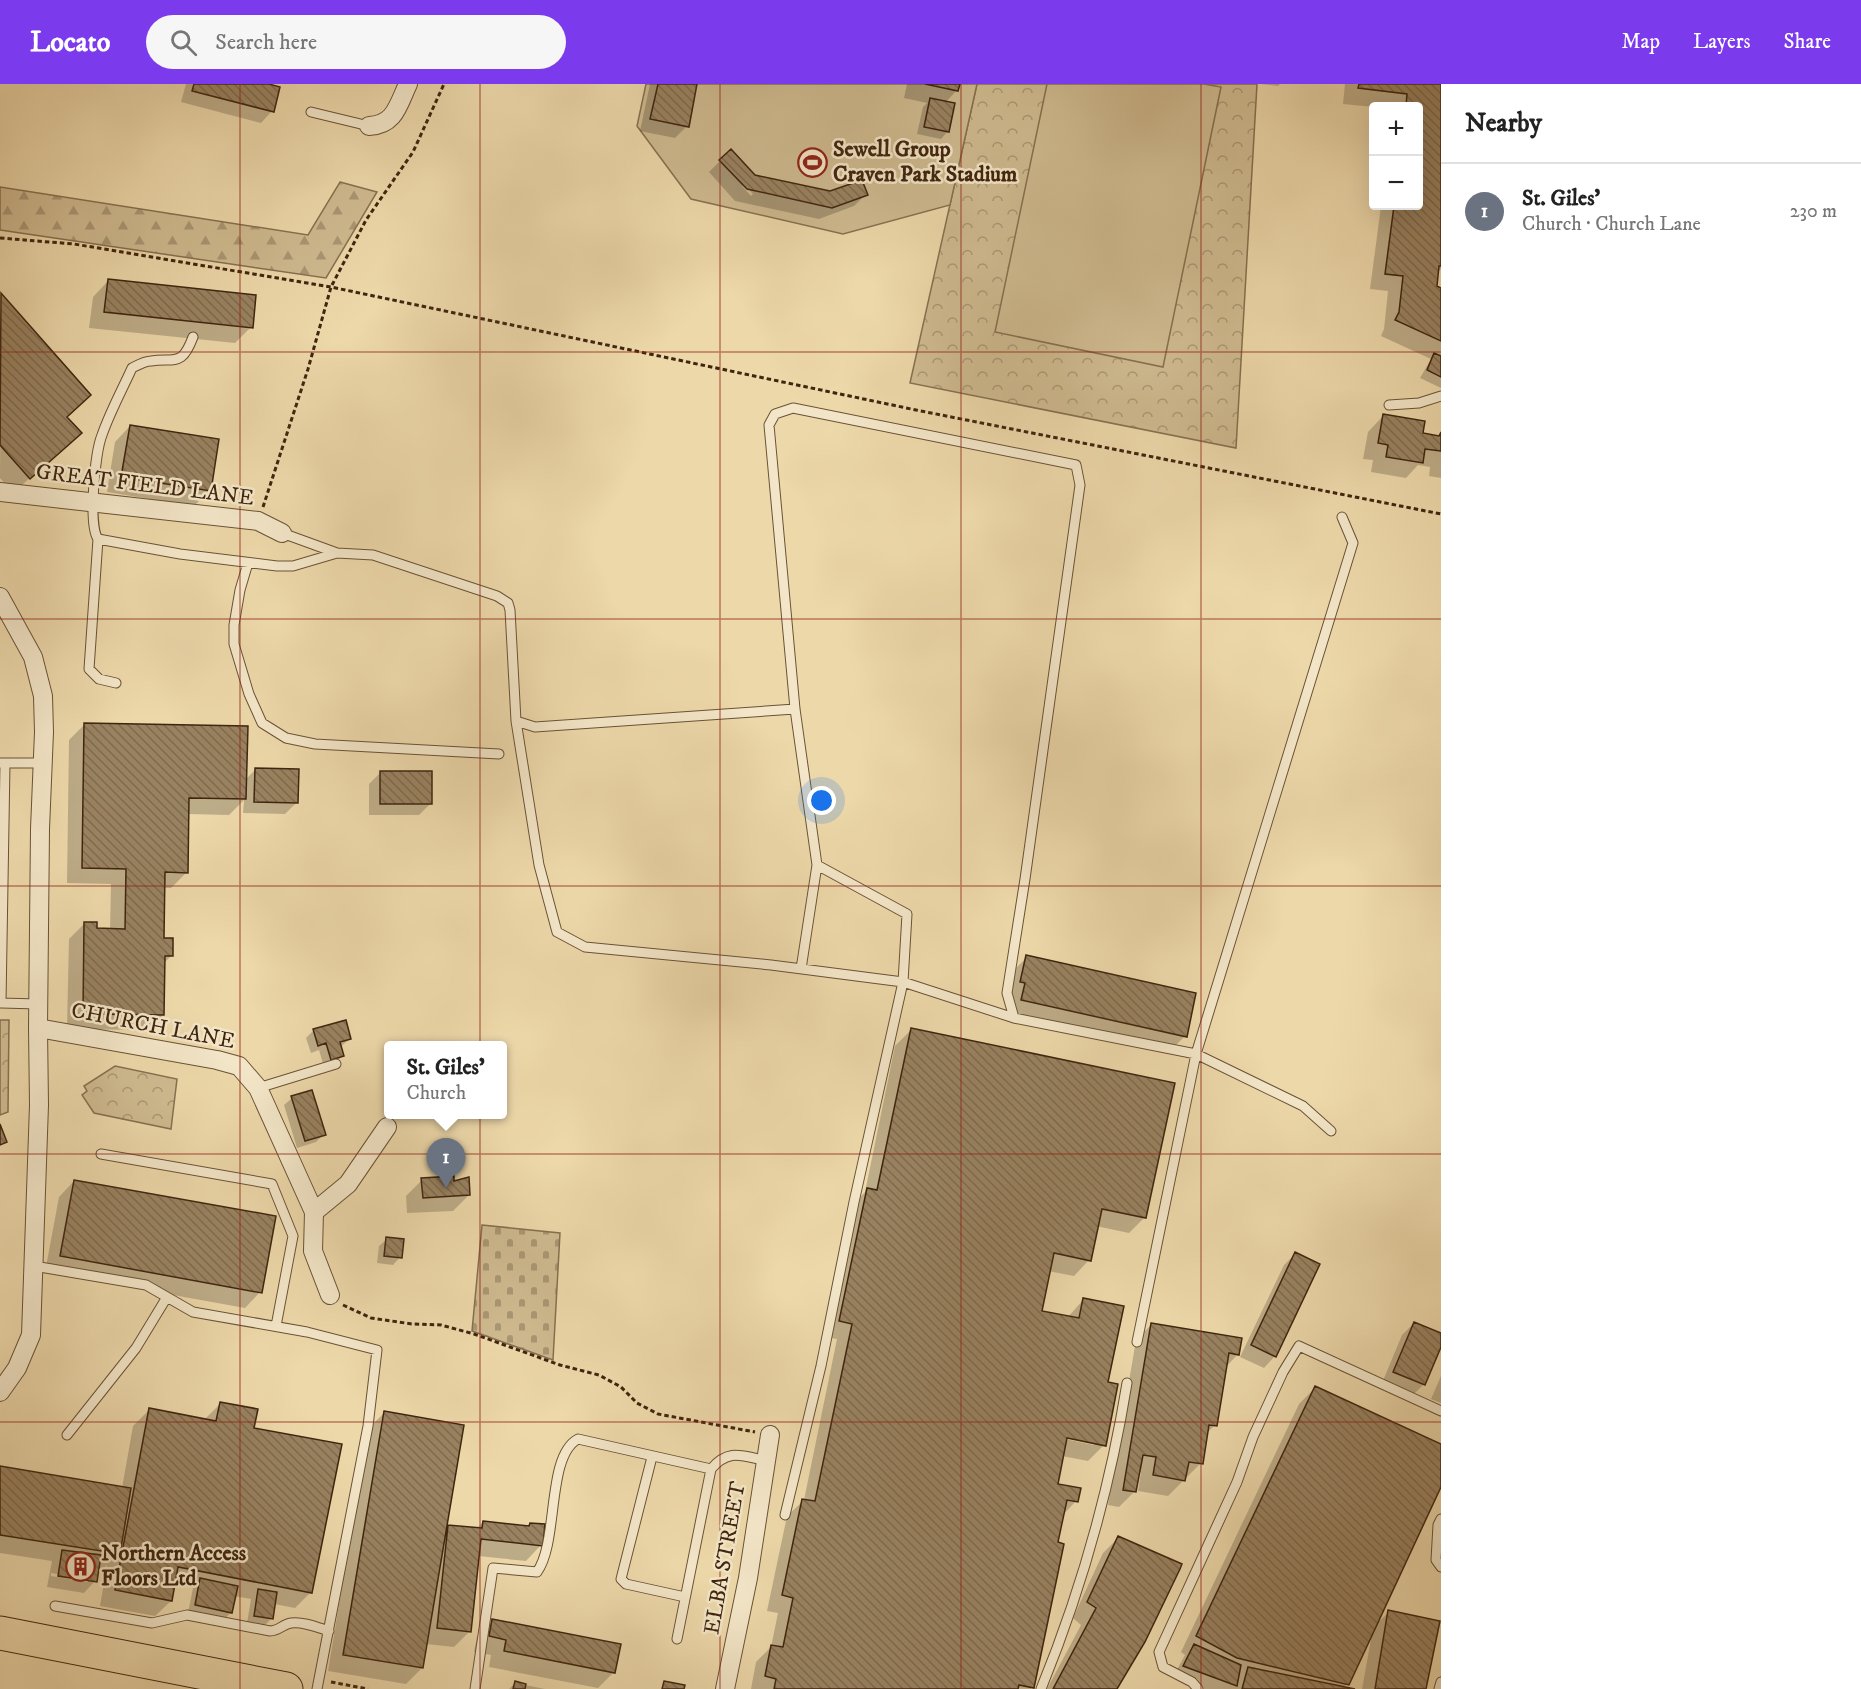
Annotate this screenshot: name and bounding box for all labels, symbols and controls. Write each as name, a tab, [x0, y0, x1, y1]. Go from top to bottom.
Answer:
search box	[146, 15, 566, 69]
text: Locato	[30, 25, 110, 60]
icon: search	[167, 26, 200, 59]
text: Search here	[215, 29, 317, 56]
text: Map	[1621, 29, 1660, 55]
text: Layers	[1693, 29, 1751, 55]
text: Share	[1784, 29, 1831, 55]
map controls	[1369, 102, 1423, 210]
button: +	[1369, 102, 1423, 156]
text: Nearby	[1465, 107, 1542, 140]
place label: Sewell Group Craven Park Stadium	[833, 136, 1018, 188]
sports icon: Sewell Group Craven Park Stadium	[796, 146, 828, 178]
button: −	[1369, 156, 1423, 210]
text: St. Giles'	[1522, 185, 1600, 212]
text: 1	[1481, 199, 1488, 224]
text: 230 m	[1790, 199, 1837, 224]
text: Church · Church Lane	[1522, 212, 1701, 237]
street label: GREAT FIELD LANE	[34, 458, 256, 512]
your location	[807, 786, 836, 815]
street label: CHURCH LANE	[69, 997, 237, 1055]
popup	[384, 1041, 507, 1119]
text: St. Giles'	[406, 1054, 485, 1081]
text: Church	[406, 1081, 466, 1106]
pin: 1	[426, 1138, 466, 1188]
street label: ELBA STREET	[698, 1479, 752, 1637]
place label: Northern Access Floors Ltd	[101, 1540, 247, 1592]
building icon: Northern Access Floors Ltd	[64, 1550, 96, 1582]

